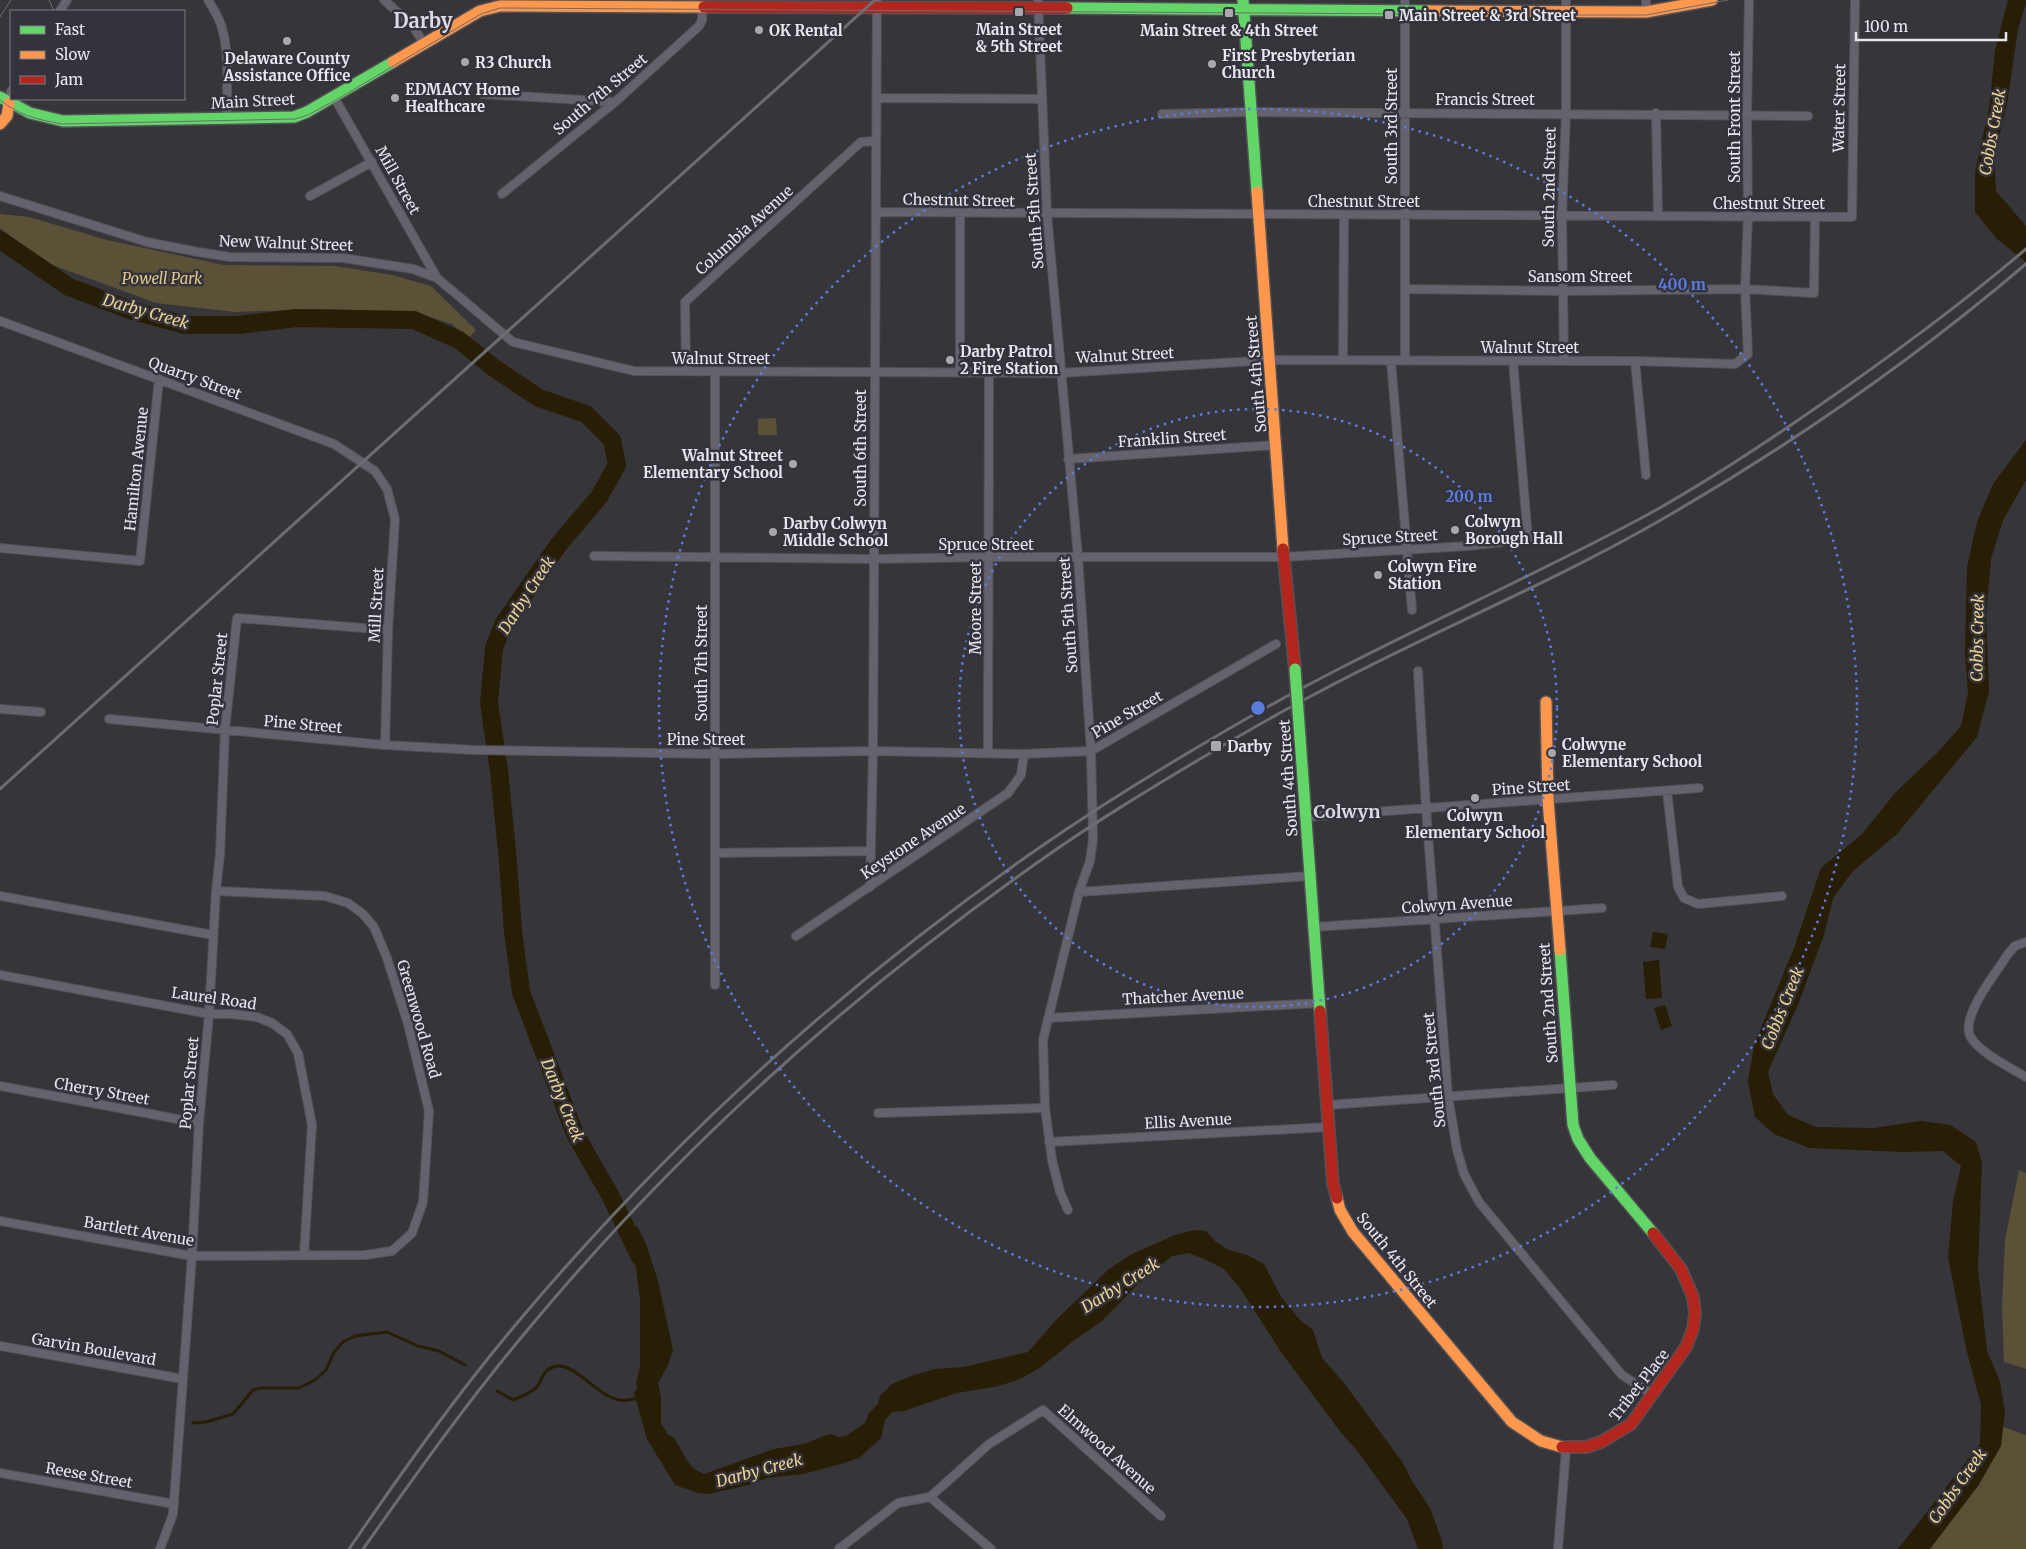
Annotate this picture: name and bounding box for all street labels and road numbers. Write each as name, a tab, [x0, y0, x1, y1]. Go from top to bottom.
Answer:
street label: South 7th Street	[549, 49, 651, 139]
street label: South Front Street	[1725, 51, 1744, 183]
street label: Water Street	[1829, 63, 1849, 154]
street label: South 3rd Street	[1382, 68, 1401, 184]
street label: Main Street	[210, 89, 296, 113]
street label: Francis Street	[1435, 90, 1535, 109]
street label: South 2nd Street	[1538, 126, 1560, 247]
street label: Mill Street	[371, 142, 425, 218]
street label: South 5th Street	[1020, 152, 1048, 270]
street label: Columbia Avenue	[691, 181, 797, 279]
street label: Chestnut Street	[903, 190, 1015, 210]
street label: Chestnut Street	[1308, 192, 1420, 211]
street label: Chestnut Street	[1713, 194, 1825, 213]
street label: New Walnut Street	[219, 231, 353, 255]
street label: Sansom Street	[1528, 267, 1632, 286]
street label: South 4th Street	[1241, 315, 1271, 433]
street label: Walnut Street	[1480, 338, 1579, 357]
street label: Walnut Street	[1074, 343, 1175, 367]
street label: Walnut Street	[671, 349, 770, 368]
street label: Quarry Street	[146, 352, 244, 404]
street label: South 6th Street	[851, 389, 870, 507]
street label: Hamilton Avenue	[120, 406, 152, 532]
street label: Franklin Street	[1117, 425, 1227, 451]
street label: Spruce Street	[1342, 525, 1438, 549]
street label: Spruce Street	[938, 535, 1034, 554]
street label: South 5th Street	[1054, 556, 1082, 674]
street label: Moore Street	[966, 561, 985, 655]
street label: Mill Street	[365, 567, 387, 643]
street label: South 7th Street	[692, 604, 711, 721]
street label: Poplar Street	[203, 632, 231, 726]
street label: Pine Street	[1088, 686, 1166, 742]
street label: Pine Street	[263, 711, 343, 737]
street label: South 4th Street	[1274, 719, 1302, 837]
street label: Pine Street	[667, 730, 745, 749]
street label: Pine Street	[1491, 775, 1571, 799]
street label: Keystone Avenue	[857, 799, 969, 883]
street label: Colwyn Avenue	[1401, 891, 1513, 917]
street label: South 2nd Street	[1534, 942, 1562, 1064]
street label: Greenwood Road	[393, 957, 445, 1081]
street label: Laurel Road	[170, 983, 258, 1013]
street label: Thatcher Avenue	[1122, 983, 1245, 1009]
street label: South 3rd Street	[1418, 1011, 1450, 1129]
street label: Poplar Street	[175, 1036, 203, 1130]
street label: Cherry Street	[53, 1073, 151, 1109]
street label: Ellis Avenue	[1144, 1109, 1232, 1133]
street label: South 4th Street	[1353, 1208, 1441, 1312]
street label: Bartlett Avenue	[82, 1212, 196, 1250]
street label: Garvin Boulevard	[30, 1329, 158, 1369]
street label: Tribet Place	[1605, 1345, 1673, 1425]
street label: Elmwood Avenue	[1054, 1400, 1160, 1498]
street label: Reese Street	[44, 1458, 134, 1492]

